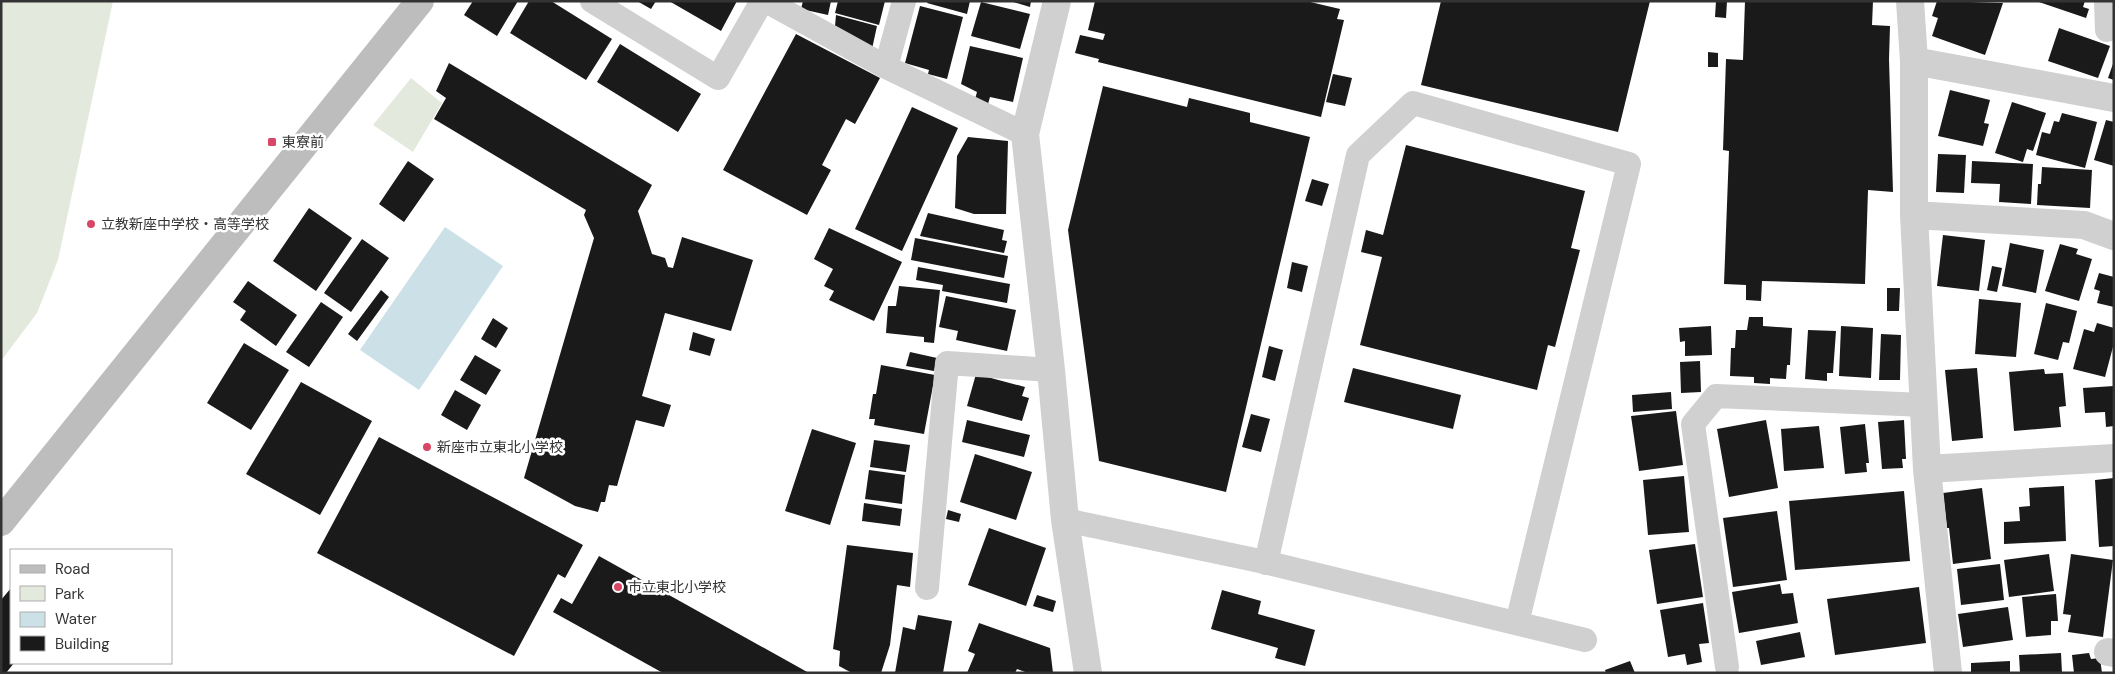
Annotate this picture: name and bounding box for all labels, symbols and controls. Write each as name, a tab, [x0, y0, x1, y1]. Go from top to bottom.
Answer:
place label: 東寮前	[282, 133, 324, 151]
marker: 東寮前	[266, 136, 278, 148]
place label: 立教新座中学校・高等学校	[101, 215, 269, 233]
marker: 立教新座中学校・高等学校	[85, 218, 97, 230]
place label: 新座市立東北小学校	[437, 438, 563, 456]
marker: 新座市立東北小学校	[421, 441, 433, 453]
legend	[10, 549, 172, 664]
text: Road	[55, 559, 90, 579]
place label: 市立東北小学校	[628, 578, 726, 596]
marker: 市立東北小学校	[612, 581, 624, 593]
text: Park	[55, 584, 85, 604]
text: Water	[55, 609, 97, 629]
text: Building	[55, 634, 110, 654]

